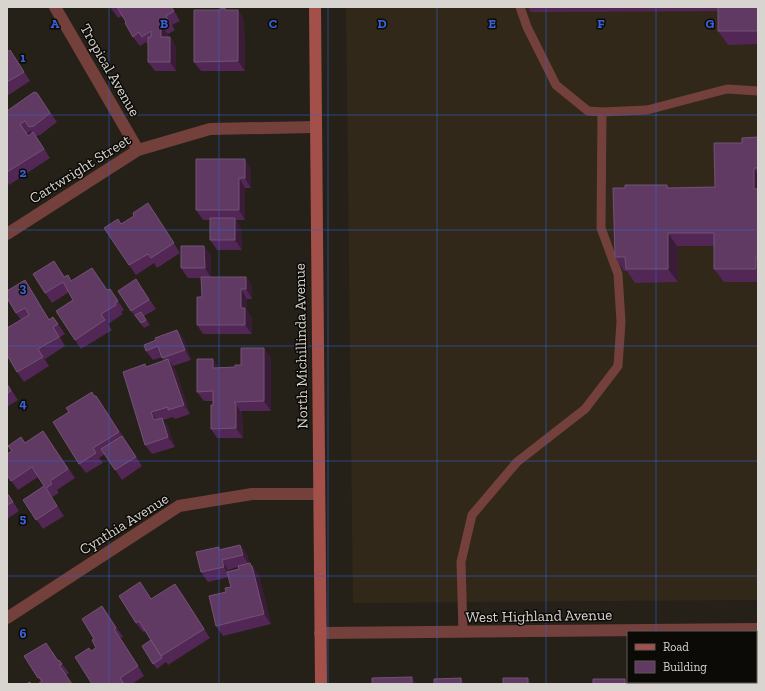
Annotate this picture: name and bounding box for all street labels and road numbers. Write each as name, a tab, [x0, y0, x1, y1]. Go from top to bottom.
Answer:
street label: Tropical Avenue	[76, 20, 144, 120]
street label: Cartwright Street	[26, 130, 134, 207]
street label: North Michillinda Avenue	[291, 263, 311, 429]
street label: Cynthia Avenue	[76, 489, 172, 559]
street label: West Highland Avenue	[466, 606, 612, 626]

